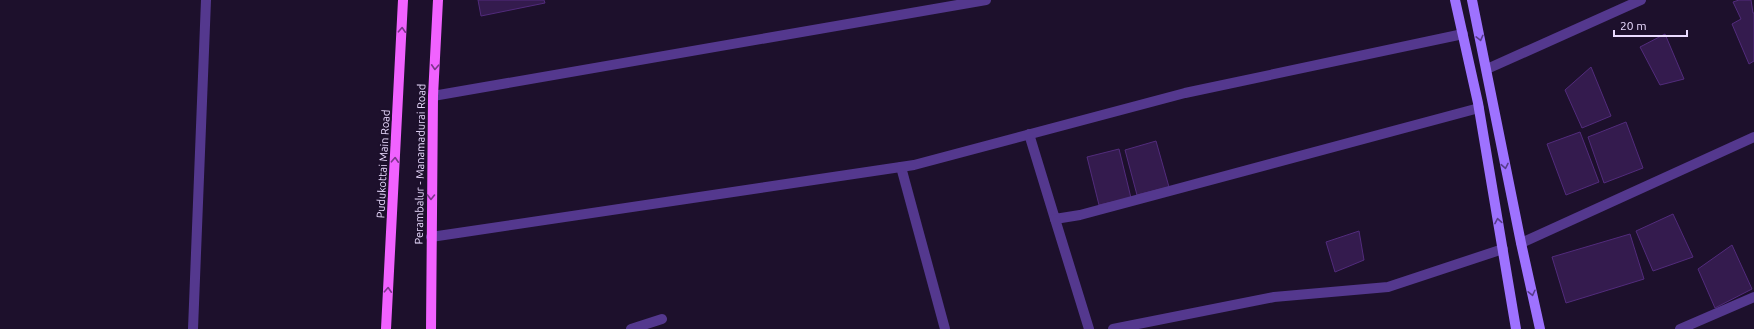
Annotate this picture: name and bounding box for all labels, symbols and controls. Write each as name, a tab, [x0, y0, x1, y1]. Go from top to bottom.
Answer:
scale bar	[1614, 12, 1687, 38]
text: 20 m	[1620, 19, 1647, 32]
one-way arrow	[397, 27, 406, 33]
one-way arrow	[1475, 35, 1483, 41]
one-way arrow	[430, 64, 439, 70]
street label: Perambalur - Manamadurai Road	[413, 84, 427, 244]
street label: Pudukottai Main Road	[374, 109, 392, 219]
one-way arrow	[391, 157, 399, 163]
one-way arrow	[1500, 163, 1509, 169]
one-way arrow	[427, 194, 436, 200]
one-way arrow	[1494, 218, 1503, 225]
one-way arrow	[384, 287, 393, 293]
one-way arrow	[1527, 290, 1535, 296]

